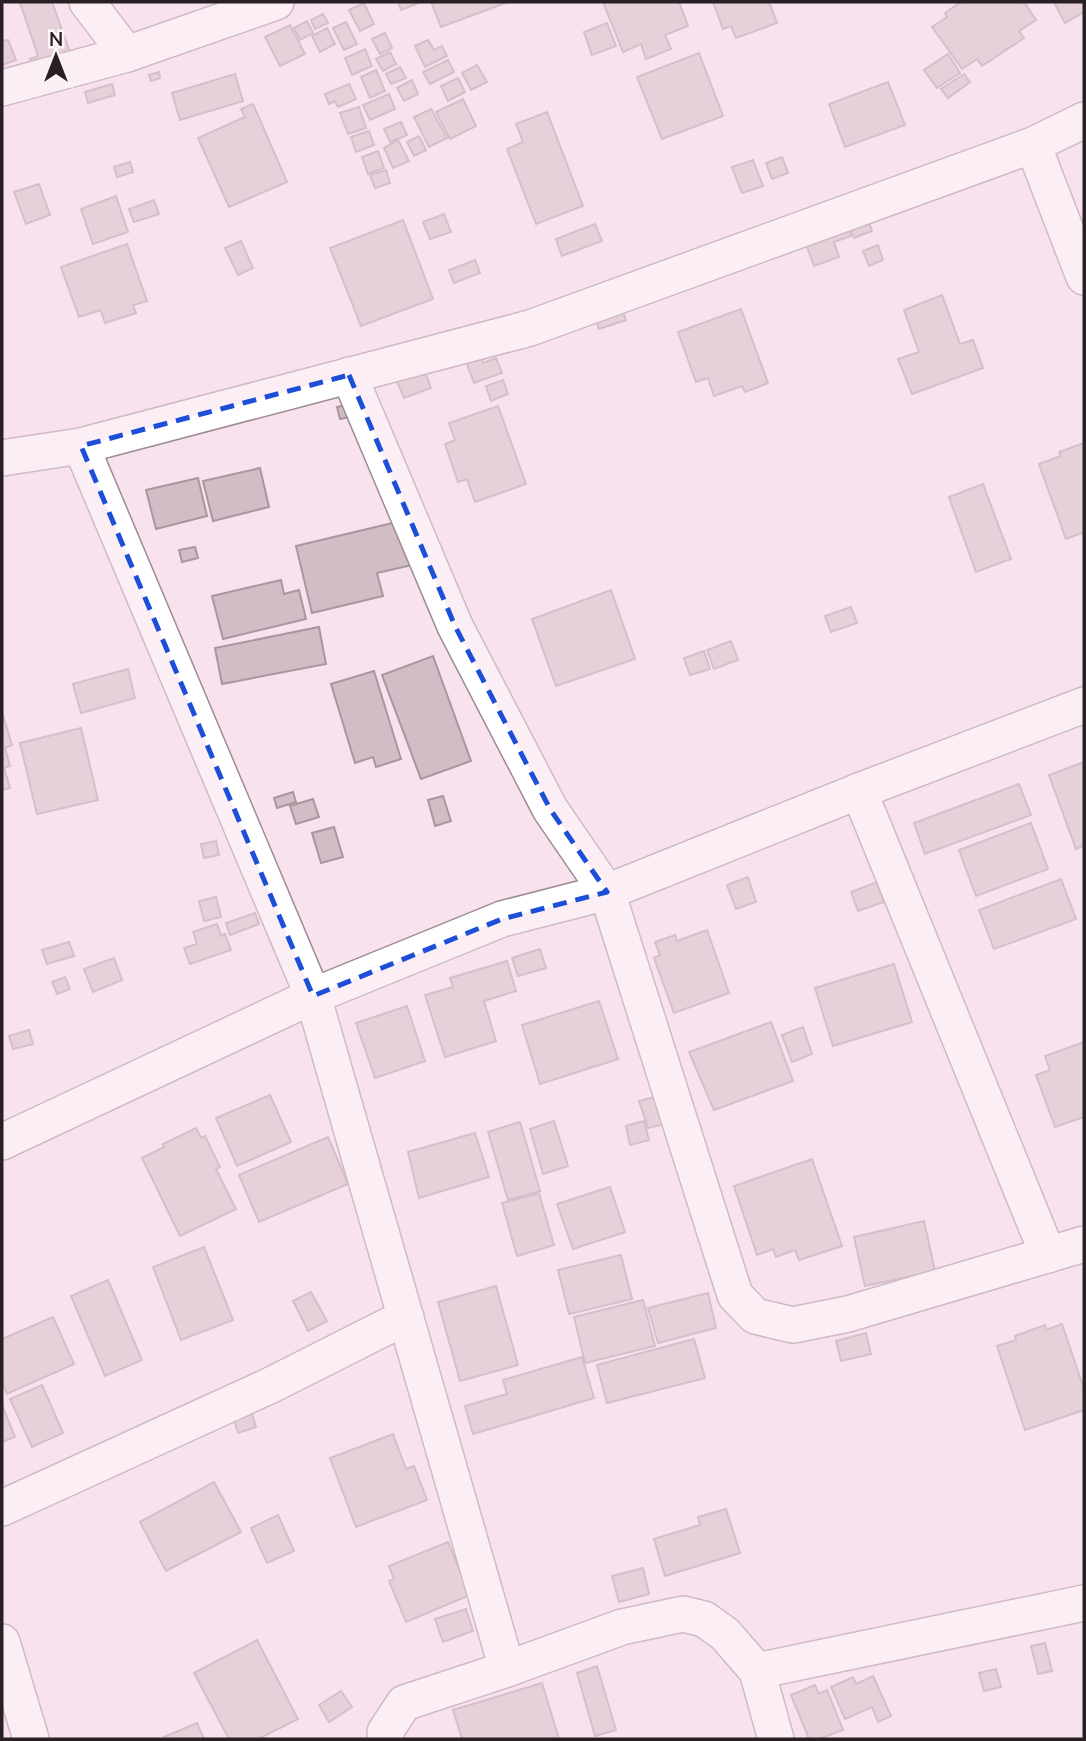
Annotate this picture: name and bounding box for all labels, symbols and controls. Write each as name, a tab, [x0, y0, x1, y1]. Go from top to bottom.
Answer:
north arrow	[21, 21, 91, 91]
text: N	[49, 27, 63, 53]

